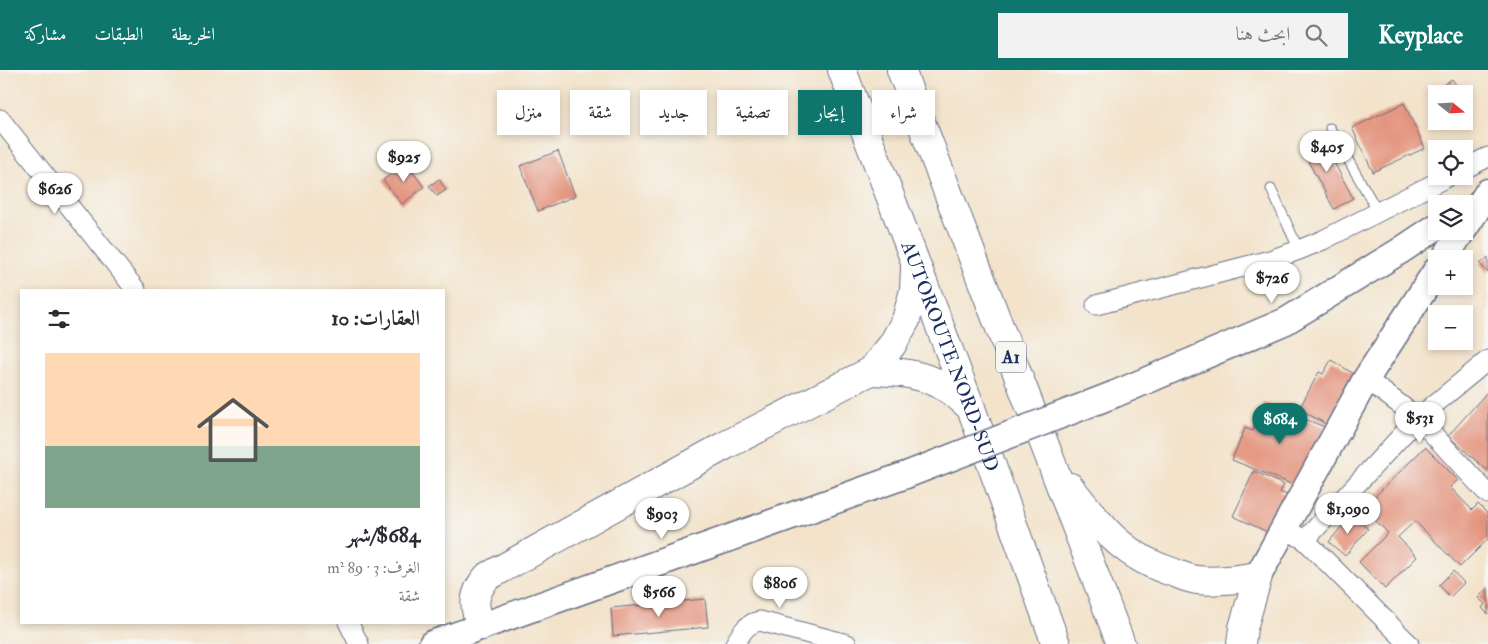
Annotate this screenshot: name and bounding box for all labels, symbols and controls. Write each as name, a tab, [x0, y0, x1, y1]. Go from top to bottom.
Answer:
search box	[998, 13, 1348, 58]
text: Keyplace	[1378, 20, 1463, 51]
icon: search	[1302, 21, 1330, 49]
text: ابحث هنا	[1236, 22, 1290, 46]
text: مشاركة	[25, 23, 66, 46]
text: الطبقات	[94, 23, 143, 46]
text: الخريطة	[171, 23, 215, 46]
north arrow	[1428, 85, 1472, 130]
map controls	[1428, 85, 1473, 350]
chip: منزل	[497, 90, 560, 135]
chip: شقة	[570, 90, 630, 135]
chip: جديد	[640, 90, 707, 135]
chip: تصفية	[717, 90, 788, 135]
chip: إيجار	[798, 90, 862, 135]
chip: شراء	[872, 90, 935, 135]
pin: $405	[1297, 131, 1357, 173]
text: $405	[1311, 137, 1343, 157]
pin: $925	[374, 140, 434, 183]
button: locate	[1428, 140, 1473, 185]
text: $925	[388, 147, 420, 167]
pin: $626	[25, 172, 85, 215]
text: $626	[38, 179, 72, 199]
button: layers	[1428, 195, 1473, 240]
street label: AUTOROUTE NORD-SUD	[895, 237, 1004, 475]
button: +	[1428, 250, 1473, 295]
pin: $726	[1242, 262, 1302, 304]
text: $726	[1256, 268, 1288, 288]
icon: filters	[45, 305, 73, 333]
text: العقارات: 10	[331, 305, 420, 332]
button: −	[1428, 305, 1473, 350]
road number: A1	[996, 342, 1026, 372]
icon: home	[188, 385, 278, 475]
pin: $684	[1250, 402, 1310, 445]
pin: $531	[1390, 402, 1450, 444]
text: $531	[1406, 408, 1434, 428]
text: $684	[1263, 409, 1297, 429]
pin: $1,090	[1307, 492, 1389, 535]
pin: $903	[632, 498, 692, 540]
text: $1,090	[1326, 499, 1370, 519]
text: $903	[646, 504, 678, 524]
text: $684/شهر	[347, 522, 420, 549]
text: الغرف: 3 · 89 m²	[327, 558, 420, 578]
pin: $806	[750, 566, 810, 609]
text: $806	[764, 573, 796, 593]
pin: $566	[629, 576, 689, 618]
text: $566	[643, 582, 675, 602]
text: شقة	[399, 586, 420, 606]

